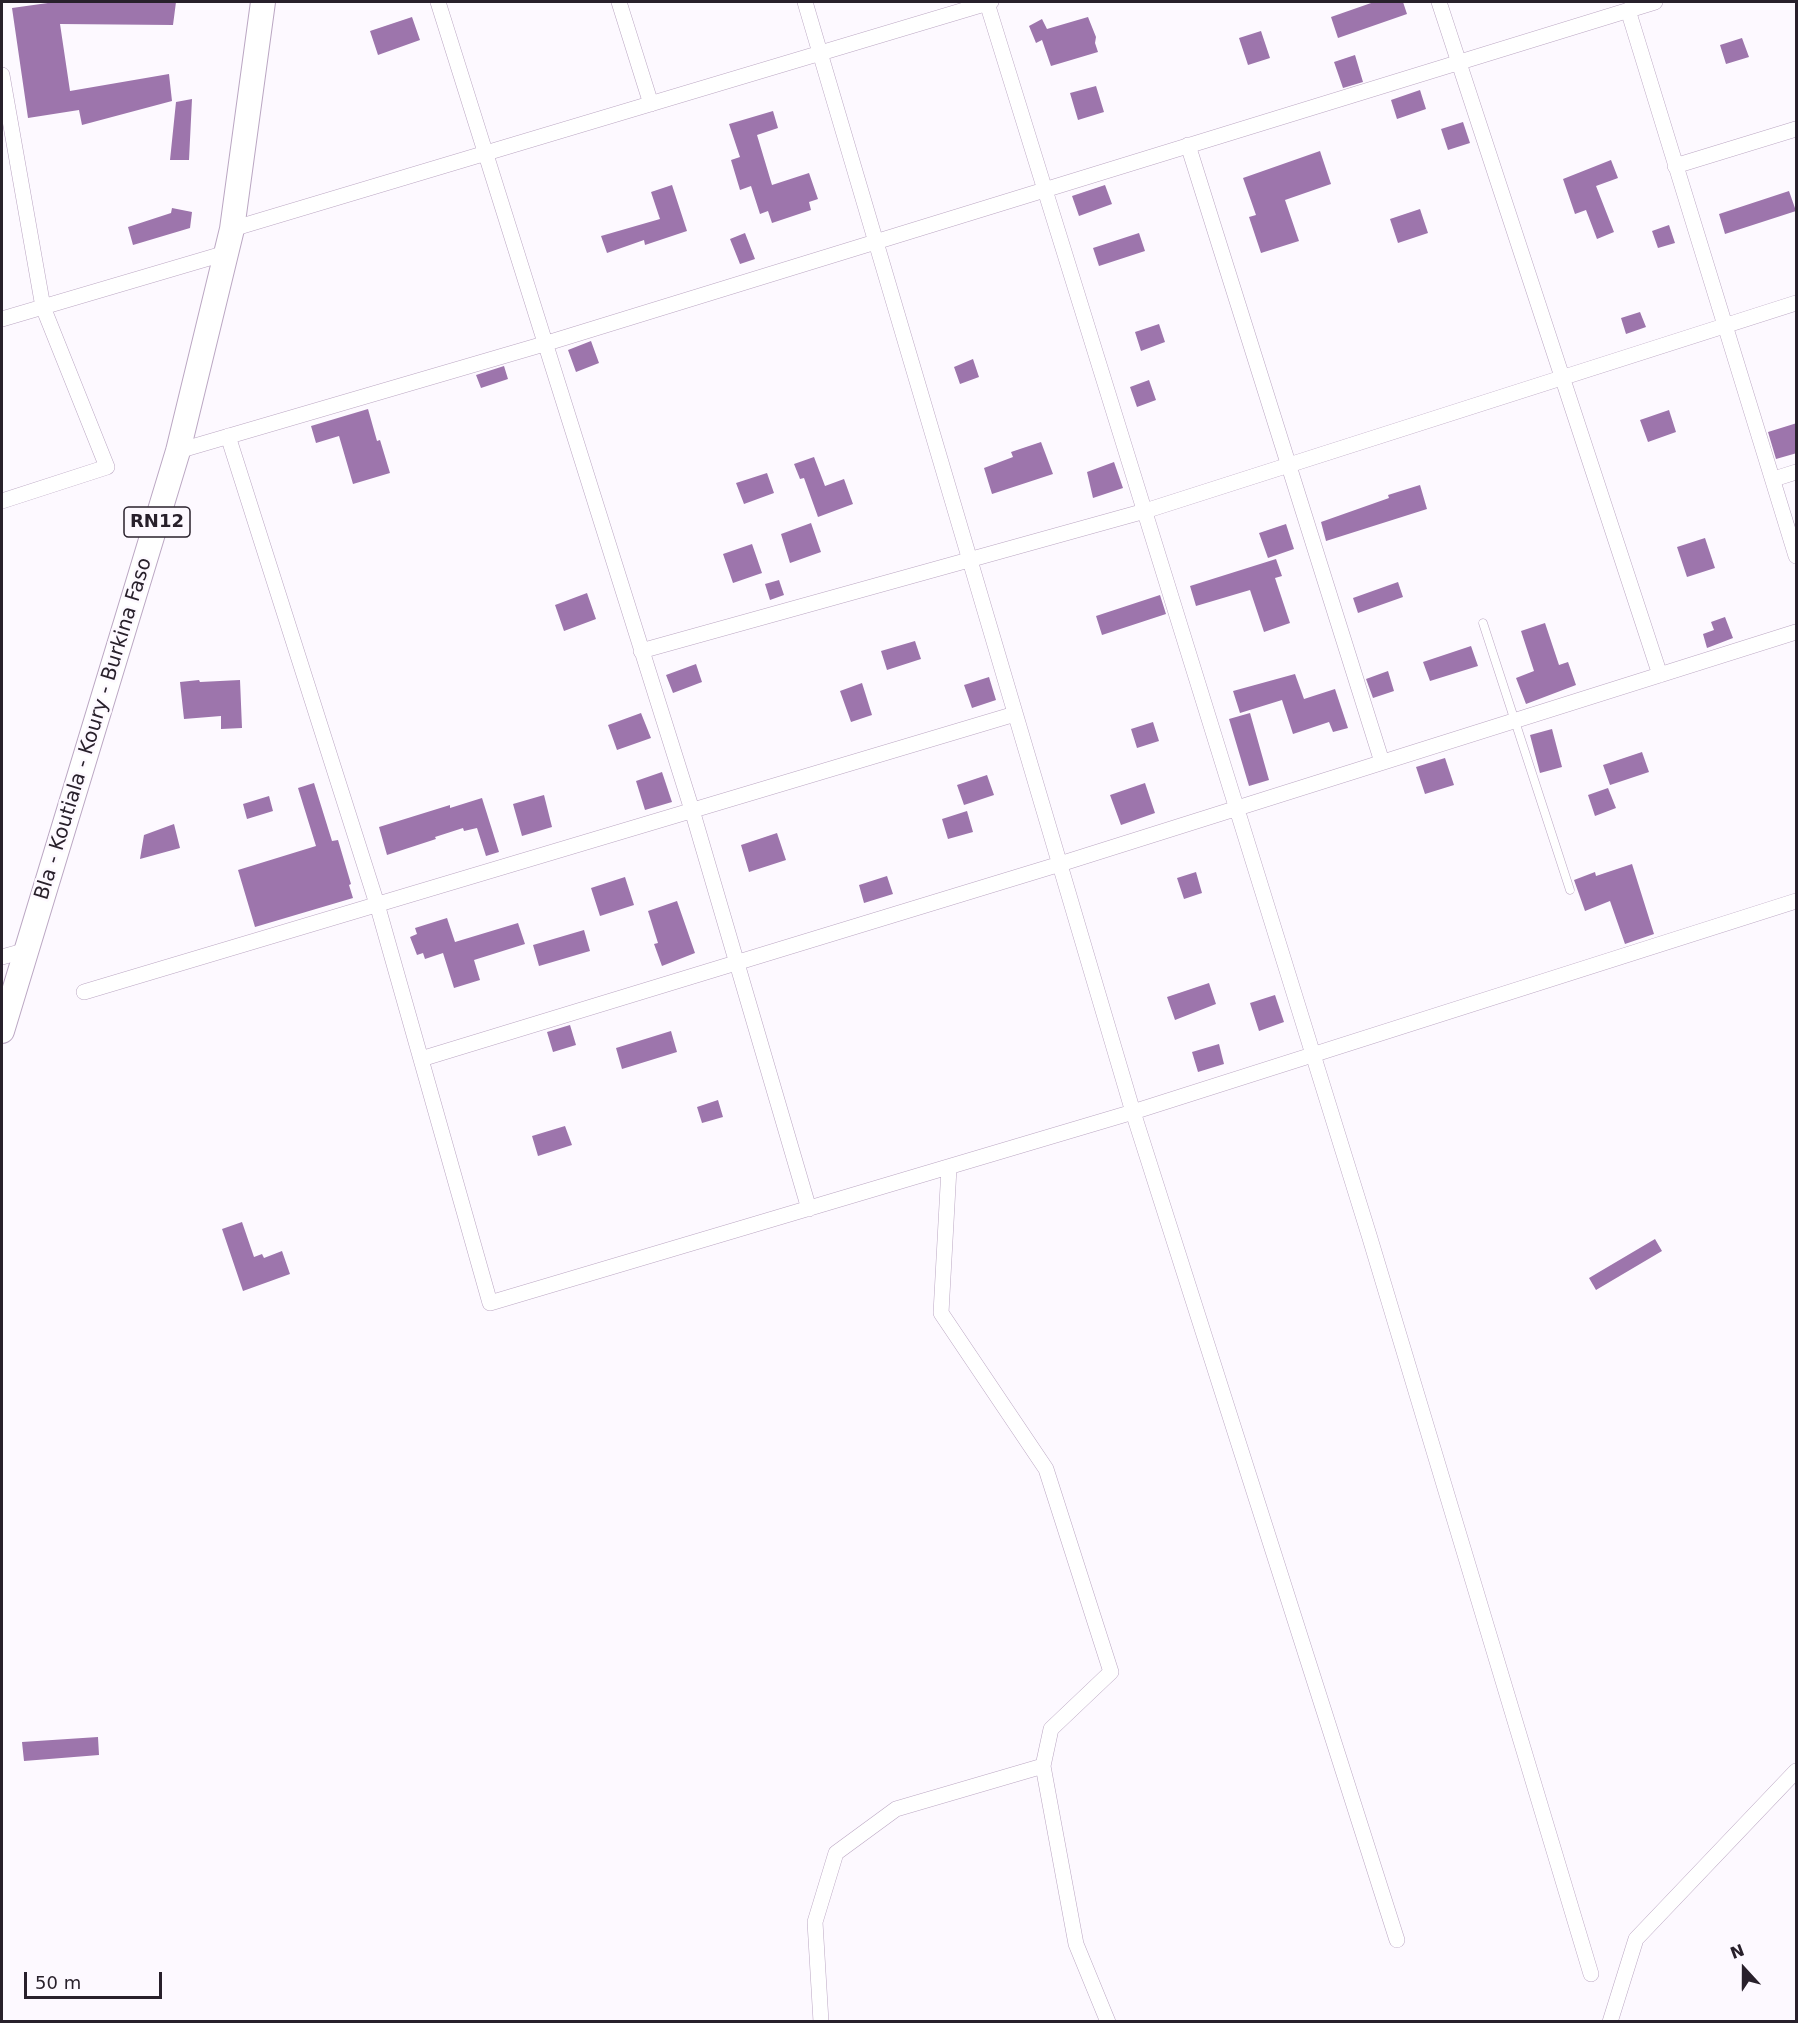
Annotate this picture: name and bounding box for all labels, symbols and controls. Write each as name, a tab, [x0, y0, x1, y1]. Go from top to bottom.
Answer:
road number: RN12	[124, 507, 190, 537]
street label: Bla - Koutiala - Koury - Burkina Faso	[30, 555, 158, 903]
north arrow	[1714, 1939, 1774, 1999]
text: N	[1728, 1940, 1747, 1963]
scale bar	[27, 1960, 165, 1998]
text: 50 m	[35, 1972, 81, 1993]

